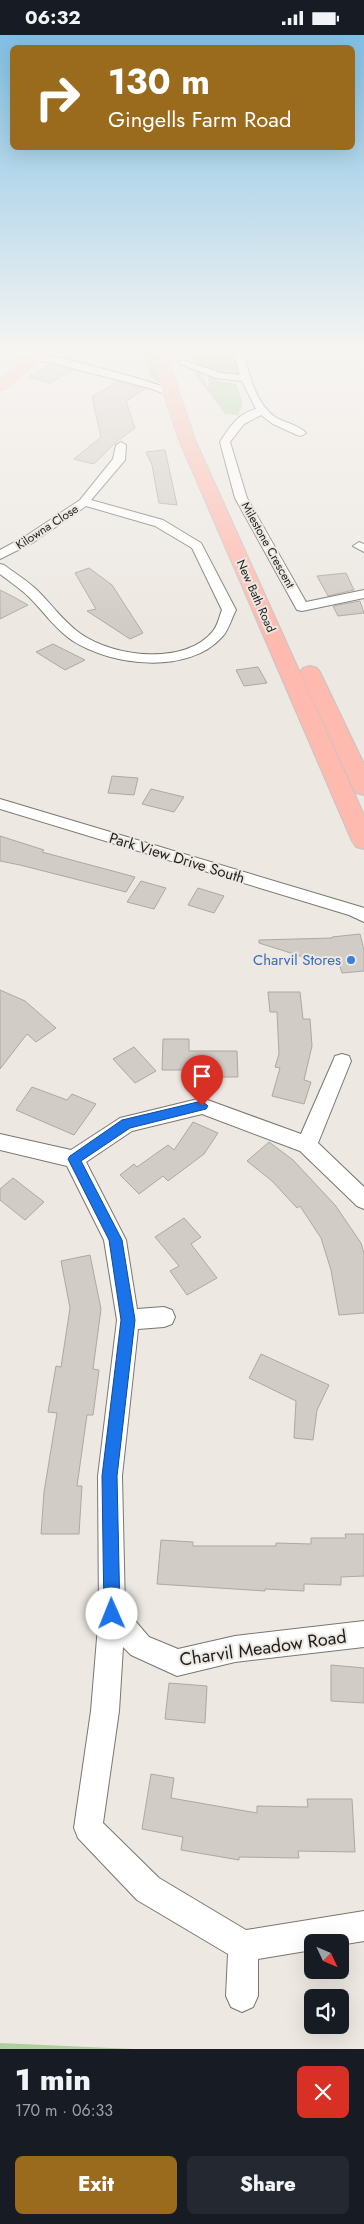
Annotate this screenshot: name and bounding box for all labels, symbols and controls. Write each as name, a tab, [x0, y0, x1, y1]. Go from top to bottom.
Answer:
text: 06:32	[25, 4, 81, 31]
text: 130 m	[108, 57, 210, 107]
icon: right	[25, 65, 90, 130]
text: Gingells Farm Road	[108, 103, 291, 135]
street label: Milestone Crescent	[237, 498, 299, 592]
street label: Kilowna Close	[12, 500, 82, 554]
street label: New Bath Road	[232, 557, 280, 635]
street label: Park View Drive South	[106, 827, 248, 889]
place label: Charvil Stores	[253, 949, 341, 971]
marker: Charvil Stores	[345, 954, 357, 966]
pin	[181, 1055, 223, 1106]
icon: arrive	[188, 1062, 216, 1090]
position arrow	[85, 1587, 137, 1639]
street label: Charvil Meadow Road	[178, 1623, 348, 1673]
north arrow	[304, 1934, 349, 1979]
map controls	[304, 1934, 349, 2034]
button: sound	[304, 1989, 349, 2034]
text: 1 min	[15, 2058, 91, 2101]
button: close	[297, 2066, 349, 2118]
text: 170 m · 06:33	[15, 2099, 113, 2122]
button: Exit	[15, 2156, 177, 2214]
button: Share	[187, 2156, 349, 2214]

